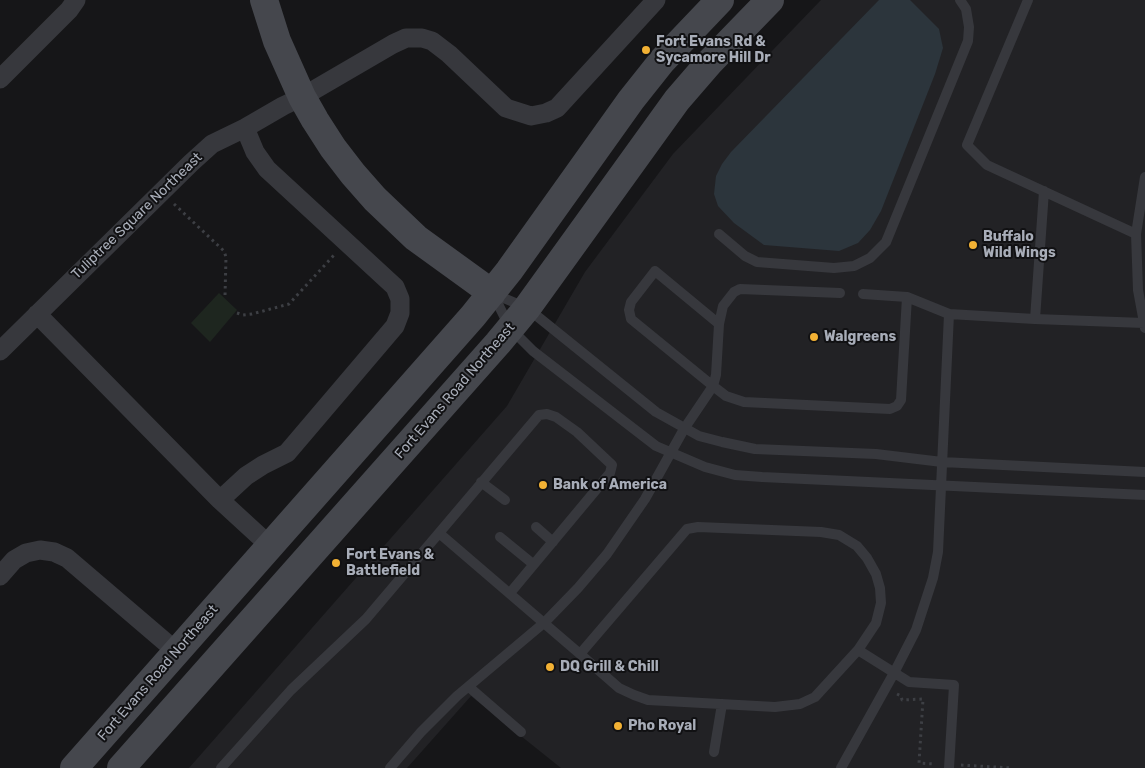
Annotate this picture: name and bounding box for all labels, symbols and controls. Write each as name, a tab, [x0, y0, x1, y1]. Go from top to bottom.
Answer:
place label: Fort Evans Rd & Sycamore Hill Dr	[656, 34, 771, 66]
marker: Fort Evans Rd & Sycamore Hill Dr	[640, 44, 652, 56]
street label: Tuliptree Square Northeast	[68, 149, 206, 283]
place label: Buffalo Wild Wings	[983, 229, 1056, 262]
marker: Buffalo Wild Wings	[967, 239, 979, 251]
street label: Fort Evans Road Northeast	[391, 320, 519, 462]
place label: Walgreens	[824, 329, 896, 345]
marker: Walgreens	[808, 331, 820, 343]
place label: Bank of America	[553, 477, 667, 493]
marker: Bank of America	[537, 479, 549, 491]
place label: Fort Evans & Battlefield	[346, 547, 434, 580]
marker: Fort Evans & Battlefield	[330, 557, 342, 569]
street label: Fort Evans Road Northeast	[94, 602, 222, 744]
place label: DQ Grill & Chill	[560, 659, 659, 675]
marker: DQ Grill & Chill	[544, 661, 556, 673]
place label: Pho Royal	[628, 718, 696, 734]
marker: Pho Royal	[612, 720, 624, 732]

